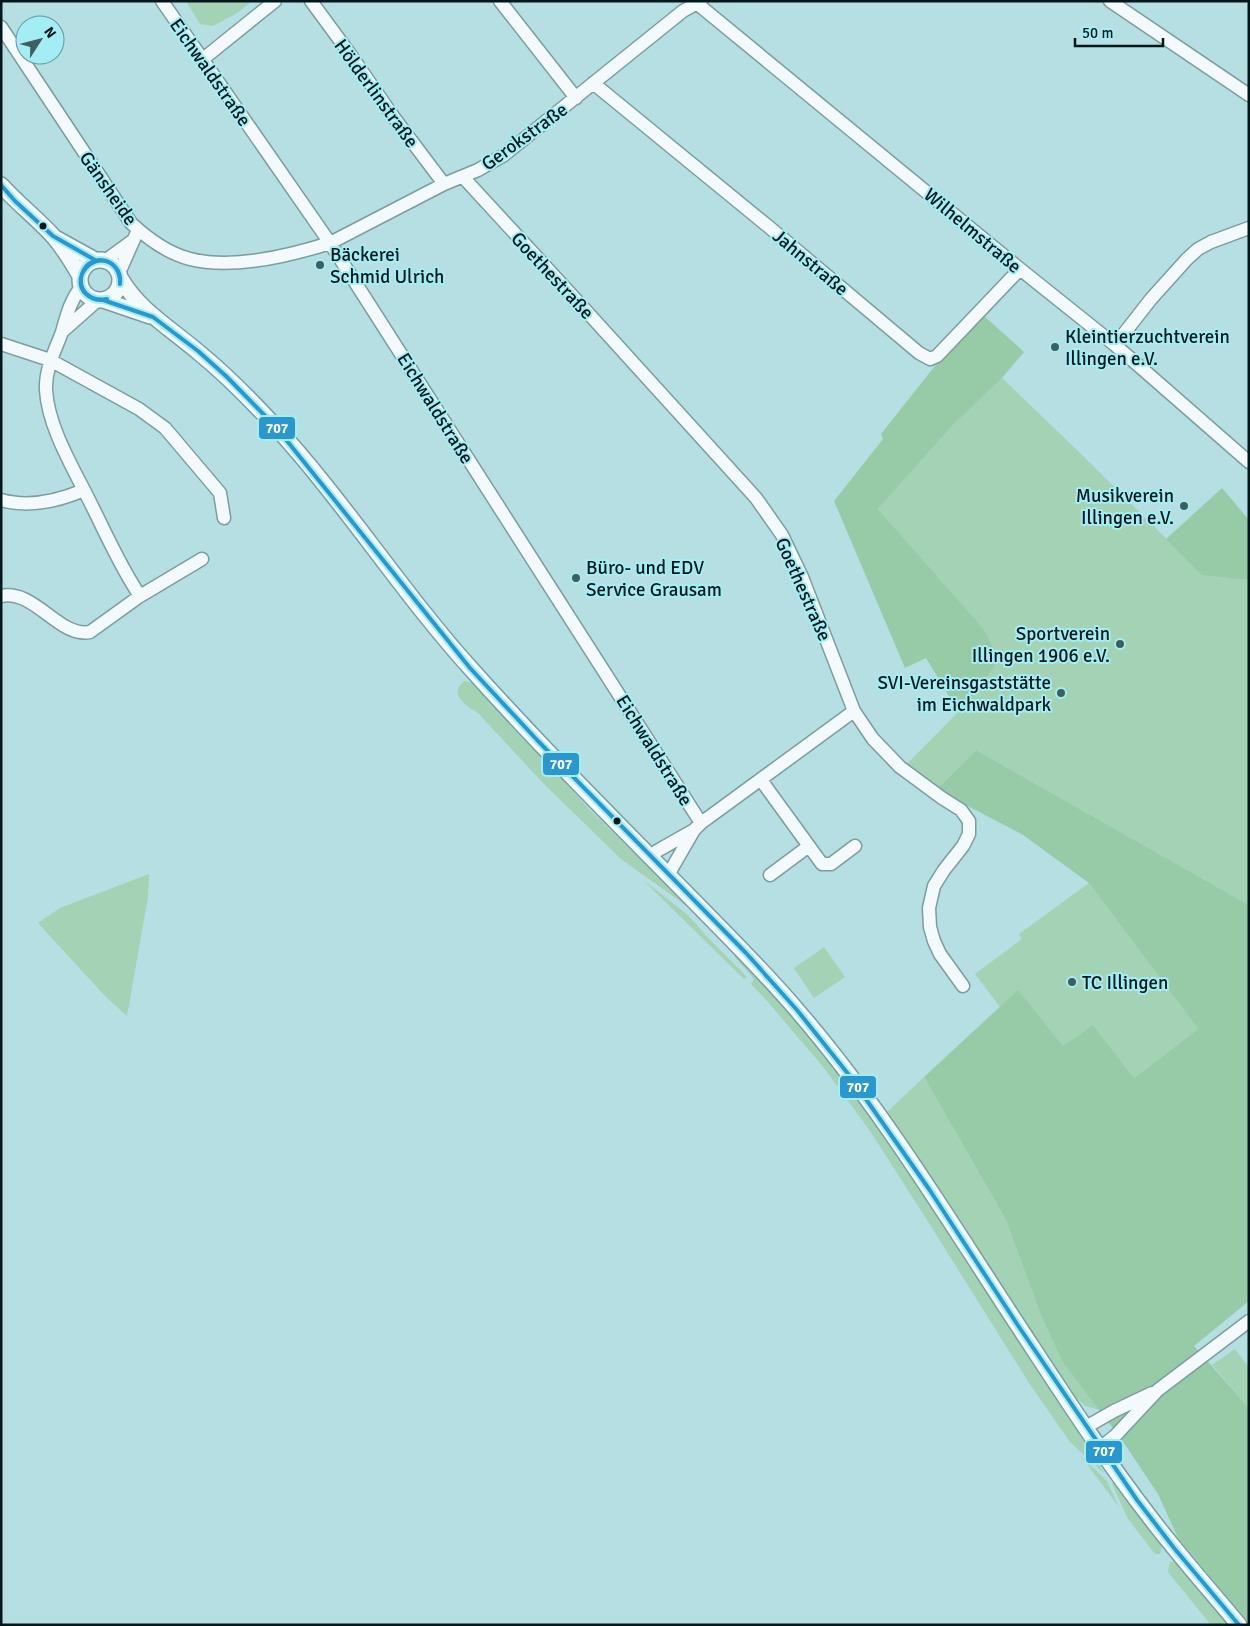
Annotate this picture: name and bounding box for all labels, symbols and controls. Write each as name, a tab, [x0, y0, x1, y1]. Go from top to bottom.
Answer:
street label: Eichwaldstraße	[164, 14, 256, 131]
north arrow	[15, 15, 65, 65]
scale bar	[1075, 15, 1162, 47]
text: N	[40, 24, 60, 42]
text: 50 m	[1082, 24, 1113, 42]
street label: Hölderlinstraße	[329, 35, 424, 153]
street label: Gerokstraße	[477, 98, 572, 176]
street label: Gänsheide	[74, 147, 142, 230]
street label: Wilhelmstraße	[919, 183, 1026, 279]
unlabelled marker	[38, 221, 48, 231]
street label: Jahnstraße	[768, 224, 853, 301]
street label: Goethestraße	[506, 227, 599, 324]
place label: Bäckerei Schmid Ulrich	[330, 243, 444, 289]
marker: Bäckerei Schmid Ulrich	[314, 259, 326, 271]
place label: Kleintierzuchtverein Illingen e.V.	[1065, 325, 1230, 371]
marker: Kleintierzuchtverein Illingen e.V.	[1049, 341, 1061, 353]
street label: Eichwaldstraße	[391, 349, 479, 469]
line badge: 707	[258, 416, 296, 440]
text: 707	[266, 420, 289, 437]
place label: Musikverein Illingen e.V.	[1076, 484, 1174, 530]
marker: Musikverein Illingen e.V.	[1178, 500, 1190, 512]
street label: Goethestraße	[770, 534, 837, 645]
place label: Büro- und EDV Service Grausam	[586, 556, 722, 602]
marker: Büro- und EDV Service Grausam	[570, 572, 582, 584]
place label: Sportverein Illingen 1906 e.V.	[972, 622, 1110, 668]
marker: Sportverein Illingen 1906 e.V.	[1114, 638, 1126, 650]
place label: SVI-Vereinsgaststätte im Eichwaldpark	[878, 671, 1051, 717]
marker: SVI-Vereinsgaststätte im Eichwaldpark	[1055, 687, 1067, 699]
street label: Eichwaldstraße	[610, 691, 698, 811]
line badge: 707	[542, 752, 580, 776]
text: 707	[550, 756, 573, 773]
unlabelled marker	[612, 816, 622, 826]
place label: TC Illingen	[1082, 971, 1168, 995]
marker: TC Illingen	[1066, 976, 1078, 988]
line badge: 707	[839, 1075, 877, 1099]
text: 707	[847, 1079, 870, 1096]
line badge: 707	[1085, 1440, 1123, 1464]
text: 707	[1093, 1443, 1116, 1460]

